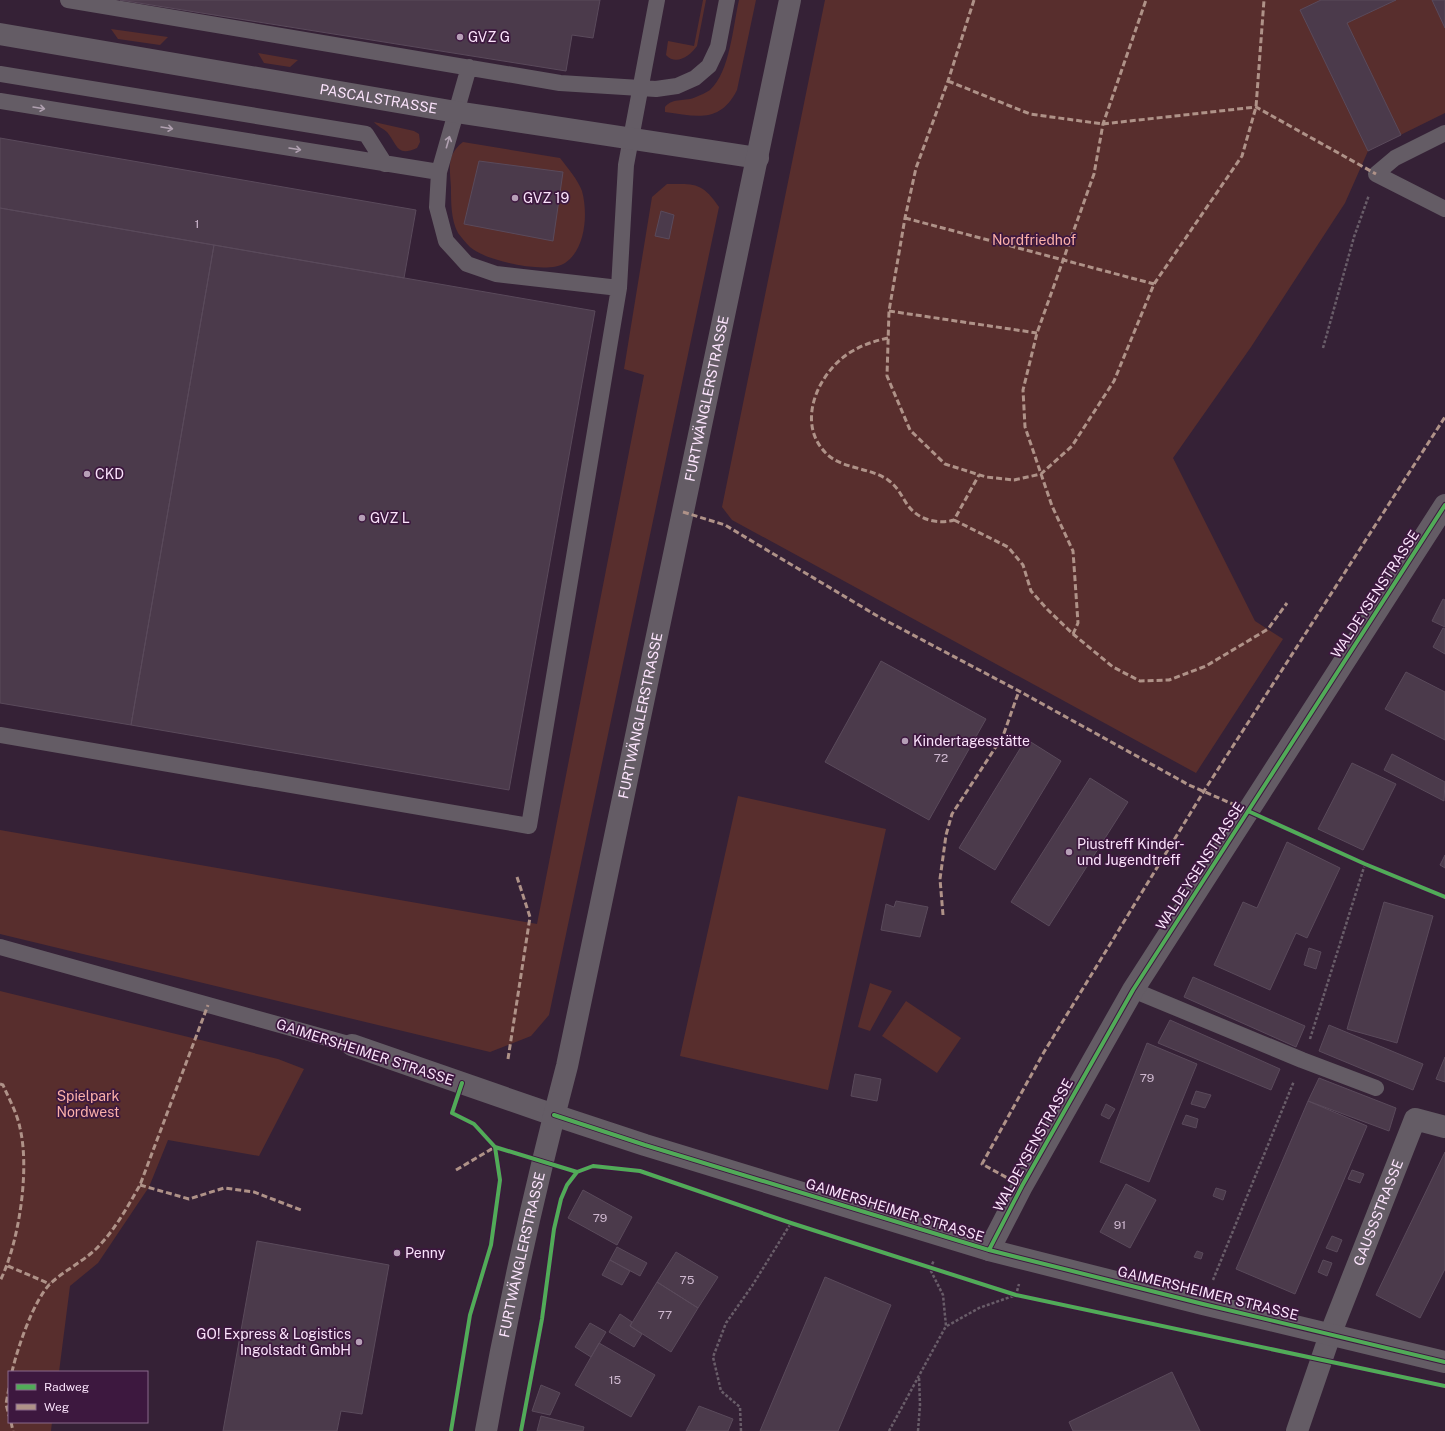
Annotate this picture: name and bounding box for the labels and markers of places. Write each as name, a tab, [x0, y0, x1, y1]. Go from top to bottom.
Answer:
place label: GVZ G	[468, 29, 510, 45]
marker: GVZ G	[455, 32, 465, 42]
place label: GVZ 19	[523, 190, 569, 206]
marker: GVZ 19	[510, 193, 520, 203]
place label: CKD	[95, 466, 124, 482]
marker: CKD	[82, 469, 92, 479]
place label: GVZ L	[370, 510, 410, 526]
marker: GVZ L	[357, 513, 367, 523]
place label: Kindertagesstätte	[913, 733, 1030, 749]
marker: Kindertagesstätte	[900, 736, 910, 746]
place label: Piustreff Kinder- und Jugendtreff	[1077, 836, 1185, 868]
marker: Piustreff Kinder- und Jugendtreff	[1064, 847, 1074, 857]
place label: Penny	[405, 1245, 446, 1261]
marker: Penny	[392, 1248, 402, 1258]
place label: GO! Express & Logistics Ingolstadt GmbH	[196, 1326, 351, 1358]
marker: GO! Express & Logistics Ingolstadt GmbH	[354, 1337, 364, 1347]

